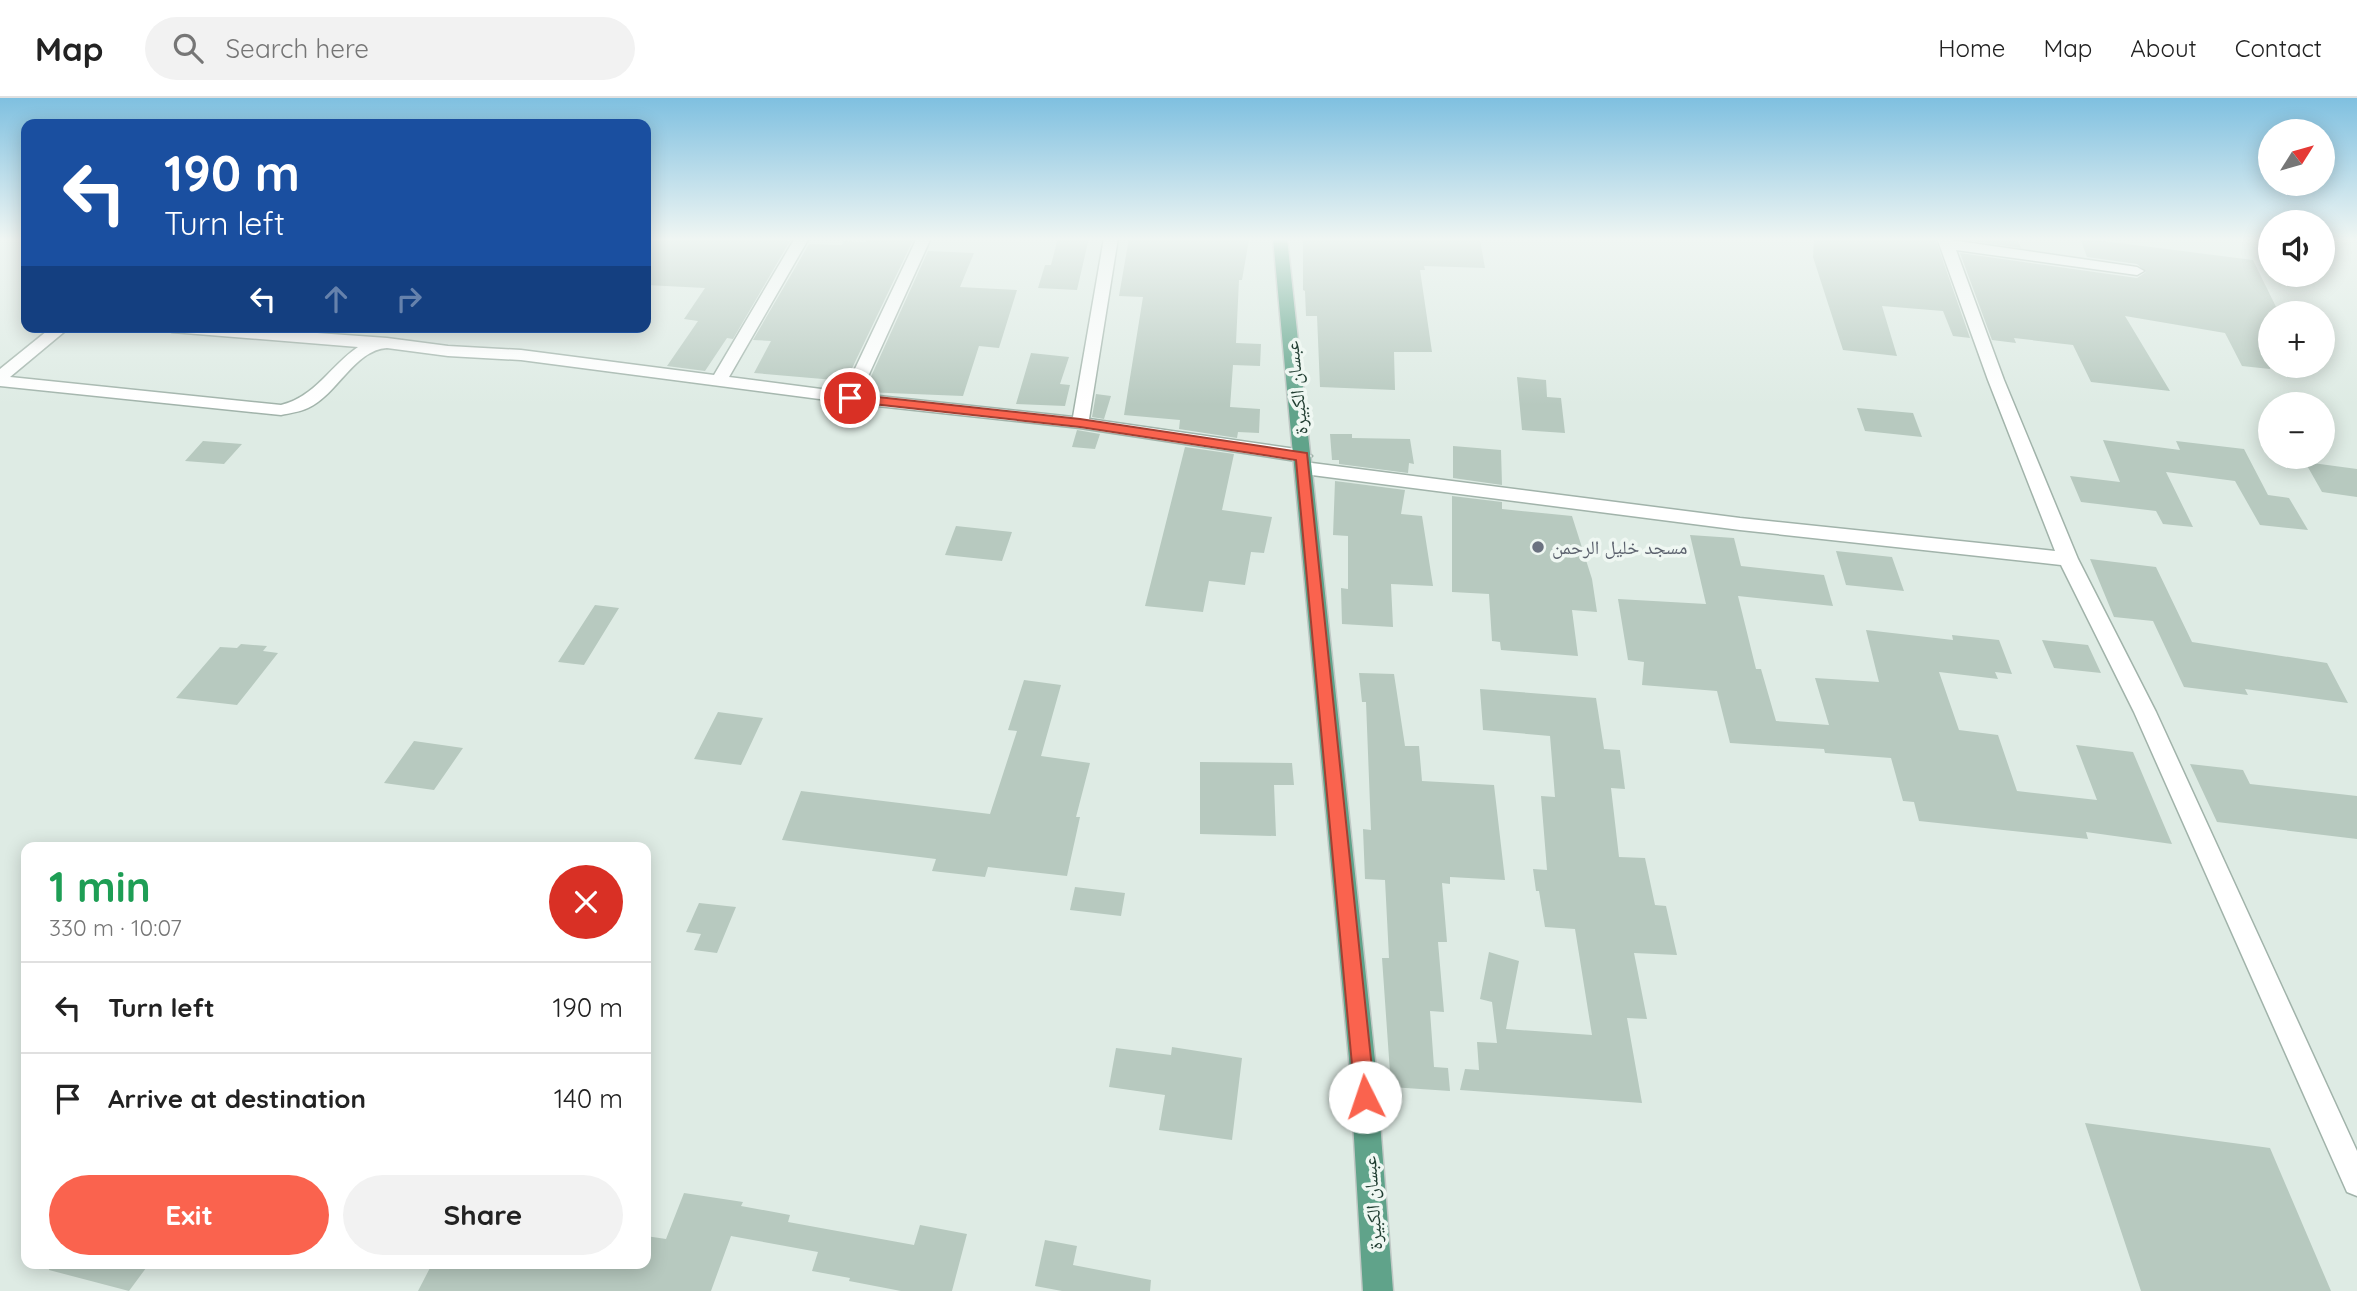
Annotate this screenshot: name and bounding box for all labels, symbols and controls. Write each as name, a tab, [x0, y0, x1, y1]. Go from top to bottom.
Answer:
search box	[145, 17, 635, 80]
text: Map	[35, 28, 103, 69]
icon: search	[169, 29, 207, 67]
text: Search here	[225, 32, 369, 65]
text: Home	[1938, 33, 2005, 63]
text: Map	[2043, 33, 2092, 63]
text: About	[2130, 33, 2197, 63]
text: Contact	[2235, 33, 2322, 63]
north arrow	[2258, 119, 2334, 196]
map controls	[2258, 119, 2335, 469]
text: 190 m	[164, 142, 300, 203]
icon: left	[49, 147, 140, 238]
text: Turn left	[164, 203, 285, 243]
button: sound	[2258, 210, 2335, 287]
icon: left	[244, 280, 282, 318]
icon: ahead	[317, 280, 355, 318]
icon: right	[390, 280, 428, 318]
button: +	[2258, 301, 2335, 378]
street label: عبسان الكبيرة	[1279, 340, 1313, 436]
pin	[820, 368, 880, 428]
icon: arrive	[831, 379, 869, 417]
button: −	[2258, 392, 2335, 469]
place label: مسجد خليل الرحمن	[1552, 535, 1687, 559]
marker: مسجد خليل الرحمن	[1530, 539, 1546, 555]
text: 1 min	[49, 860, 151, 913]
button: close	[549, 865, 623, 939]
text: 330 m · 10:07	[49, 913, 182, 942]
icon: left	[49, 989, 87, 1027]
text: Turn left	[108, 991, 215, 1024]
text: 190 m	[553, 991, 623, 1024]
position arrow	[1328, 1060, 1402, 1134]
icon: arrive	[49, 1080, 87, 1118]
text: Arrive at destination	[108, 1082, 366, 1115]
text: 140 m	[554, 1082, 623, 1115]
street label: عبسان الكبيرة	[1357, 1155, 1387, 1251]
button: Exit	[49, 1175, 329, 1255]
button: Share	[343, 1175, 623, 1255]

